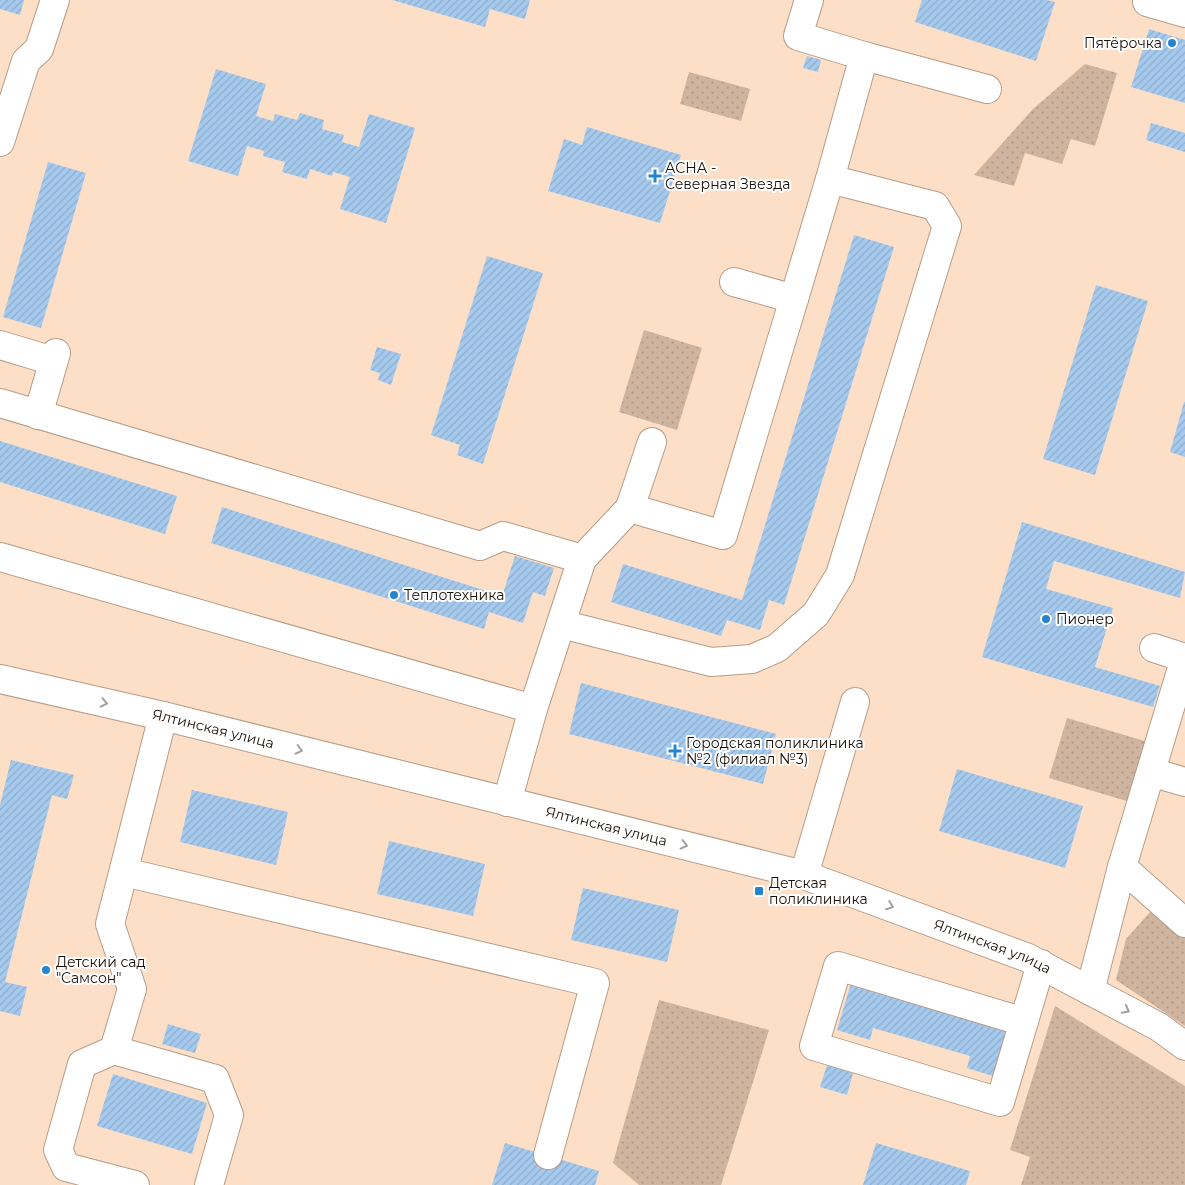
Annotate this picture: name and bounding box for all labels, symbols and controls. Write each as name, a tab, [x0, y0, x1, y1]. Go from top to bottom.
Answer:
place label: Пятёрочка	[1084, 34, 1162, 52]
marker: Пятёрочка	[1166, 37, 1178, 49]
place label: АСНА - Северная Звезда	[665, 159, 791, 193]
marker: АСНА - Северная Звезда	[649, 170, 661, 182]
place label: Теплотехника	[404, 586, 504, 604]
marker: Теплотехника	[388, 589, 400, 601]
place label: Пионер	[1056, 610, 1114, 628]
marker: Пионер	[1040, 613, 1052, 625]
one-way arrow	[100, 697, 109, 708]
street label: Ялтинская улица	[151, 705, 276, 752]
place label: Городская поликлиника №2 (филиал №3)	[686, 734, 864, 768]
one-way arrow	[295, 744, 304, 755]
marker: Городская поликлиника №2 (филиал №3)	[668, 744, 682, 758]
street label: Ялтинская улица	[544, 802, 669, 850]
one-way arrow	[680, 839, 689, 850]
place label: Детская поликлиника	[769, 874, 868, 908]
marker: Детская поликлиника	[753, 885, 765, 897]
one-way arrow	[885, 900, 894, 910]
street label: Ялтинская улица	[931, 915, 1054, 978]
place label: Детский сад "Самсон"	[56, 953, 146, 987]
marker: Детский сад "Самсон"	[40, 964, 52, 976]
one-way arrow	[1121, 1004, 1130, 1014]

